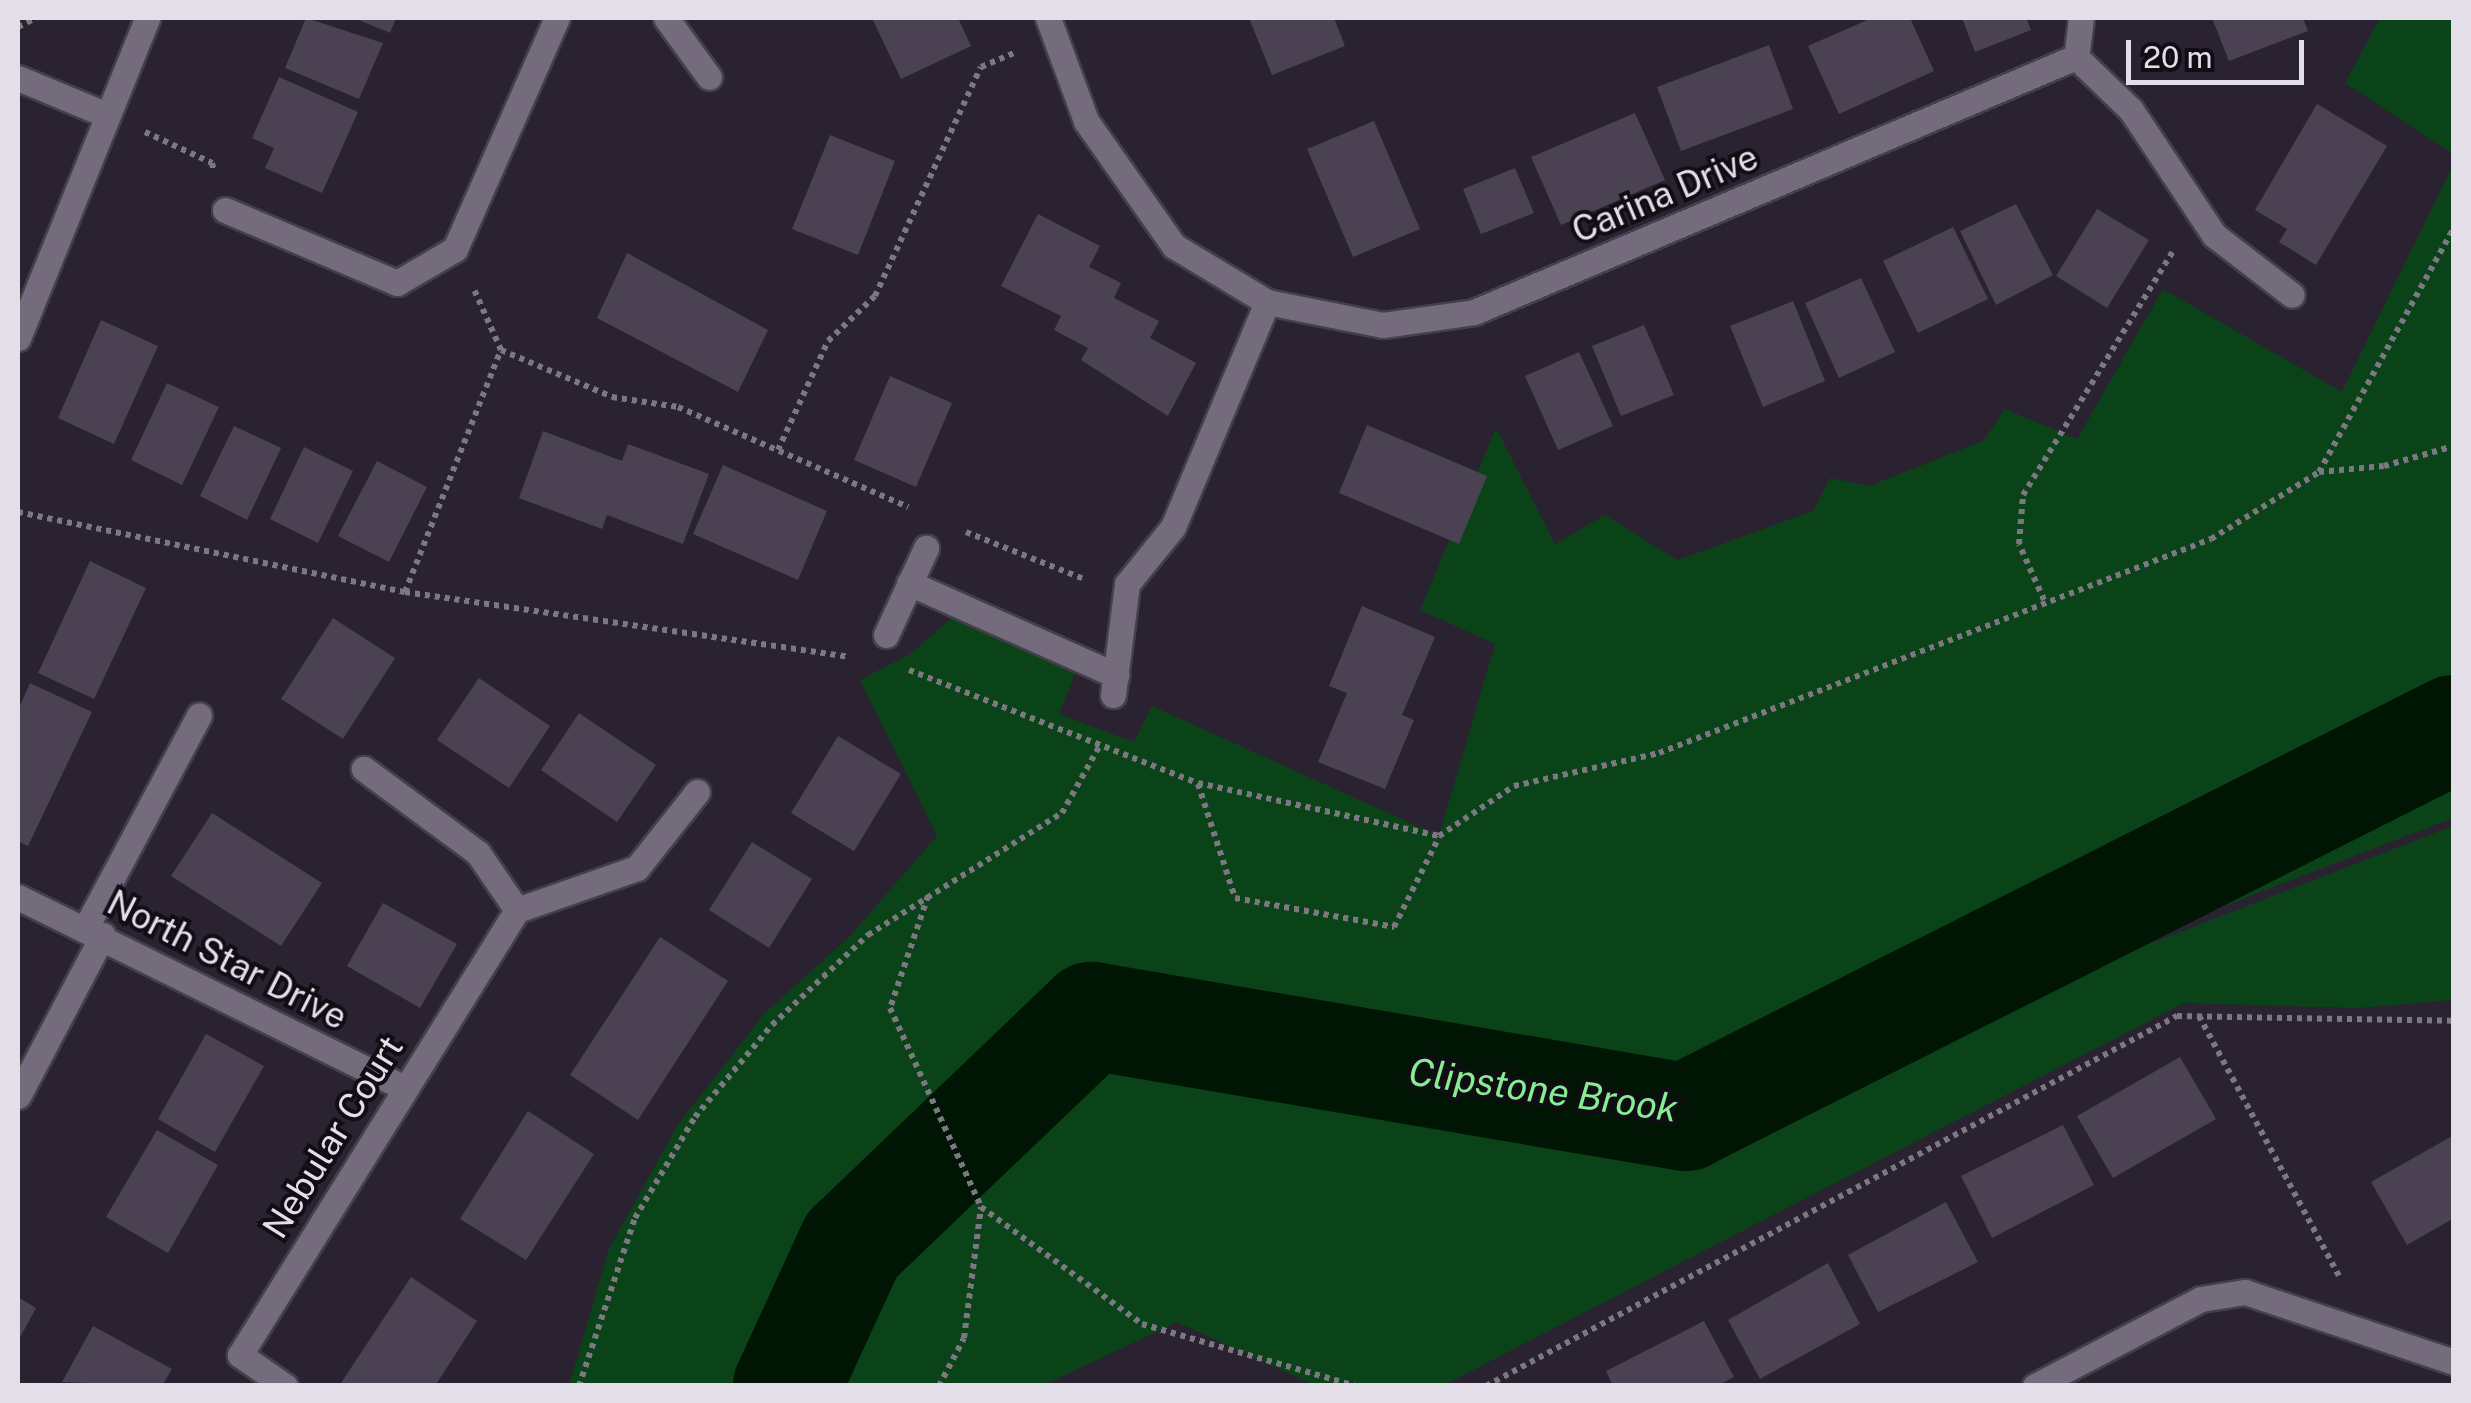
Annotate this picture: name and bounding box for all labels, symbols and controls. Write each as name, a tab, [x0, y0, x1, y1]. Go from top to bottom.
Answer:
scale bar	[2131, 20, 2308, 82]
text: 20 m	[2143, 39, 2212, 75]
street label: Carina Drive	[1566, 136, 1764, 252]
street label: North Star Drive	[100, 882, 354, 1038]
street label: Nebular Court	[254, 1028, 412, 1246]
water label: Clipstone Brook	[1405, 1049, 1681, 1131]

